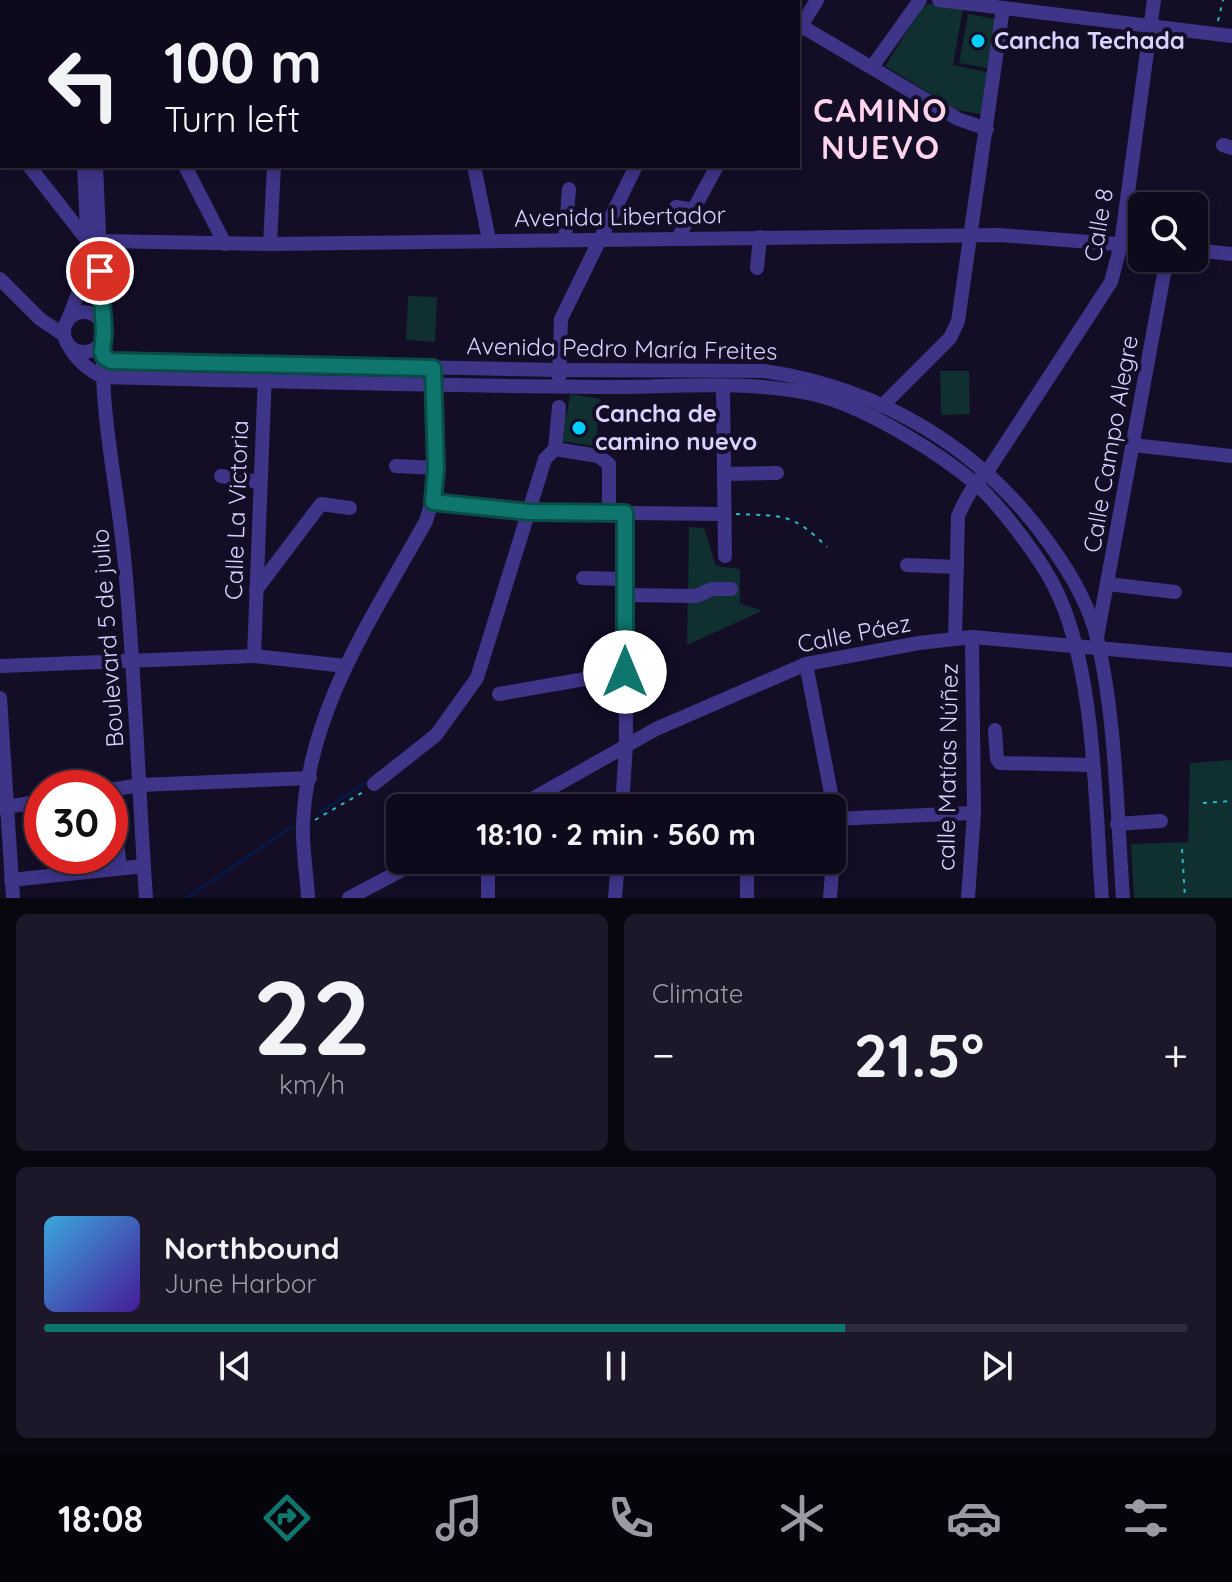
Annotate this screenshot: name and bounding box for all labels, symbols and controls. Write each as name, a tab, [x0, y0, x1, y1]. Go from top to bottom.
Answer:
place label: Cancha Techada	[994, 25, 1185, 55]
text: 100 m	[164, 27, 322, 97]
icon: left	[32, 32, 136, 136]
marker: Cancha Techada	[969, 32, 987, 50]
district label: CAMINO NUEVO	[813, 90, 949, 167]
text: Turn left	[164, 96, 300, 141]
street label: Calle 8	[1077, 186, 1119, 264]
map controls	[1128, 192, 1208, 272]
button: search	[1128, 192, 1208, 272]
street label: Avenida Libertador	[514, 199, 726, 233]
pin	[66, 237, 134, 305]
icon: arrive	[78, 249, 122, 293]
street label: Avenida Pedro María Freites	[466, 330, 778, 366]
street label: Calle Campo Alegre	[1076, 333, 1144, 555]
place label: Cancha de camino nuevo	[595, 398, 757, 456]
marker: Cancha de camino nuevo	[570, 419, 588, 437]
street label: Calle La Victoria	[218, 420, 254, 600]
street label: Boulevard 5 de julio	[84, 528, 130, 748]
street label: Calle Páez	[795, 607, 913, 659]
position arrow	[583, 630, 667, 714]
street label: calle Matías Núñez	[930, 663, 964, 871]
speed limit sign: 30	[24, 770, 128, 874]
text: 18:10 · 2 min · 560 m	[476, 815, 756, 853]
text: 22	[253, 951, 371, 1081]
text: Climate	[652, 977, 743, 1010]
text: 21.5°	[854, 1017, 984, 1092]
text: −	[652, 1027, 675, 1082]
text: +	[1163, 1027, 1188, 1082]
text: km/h	[279, 1068, 345, 1101]
text: Northbound	[164, 1229, 340, 1267]
text: June Harbor	[164, 1267, 316, 1300]
icon: previous	[213, 1344, 257, 1388]
icon: pause	[594, 1344, 638, 1388]
icon: next	[975, 1344, 1019, 1388]
icon: directions	[259, 1490, 315, 1546]
icon: music	[431, 1490, 487, 1546]
icon: phone	[603, 1490, 659, 1546]
icon: climate	[774, 1490, 830, 1546]
icon: car	[946, 1490, 1002, 1546]
icon: filters	[1118, 1490, 1174, 1546]
text: 18:08	[58, 1496, 143, 1541]

